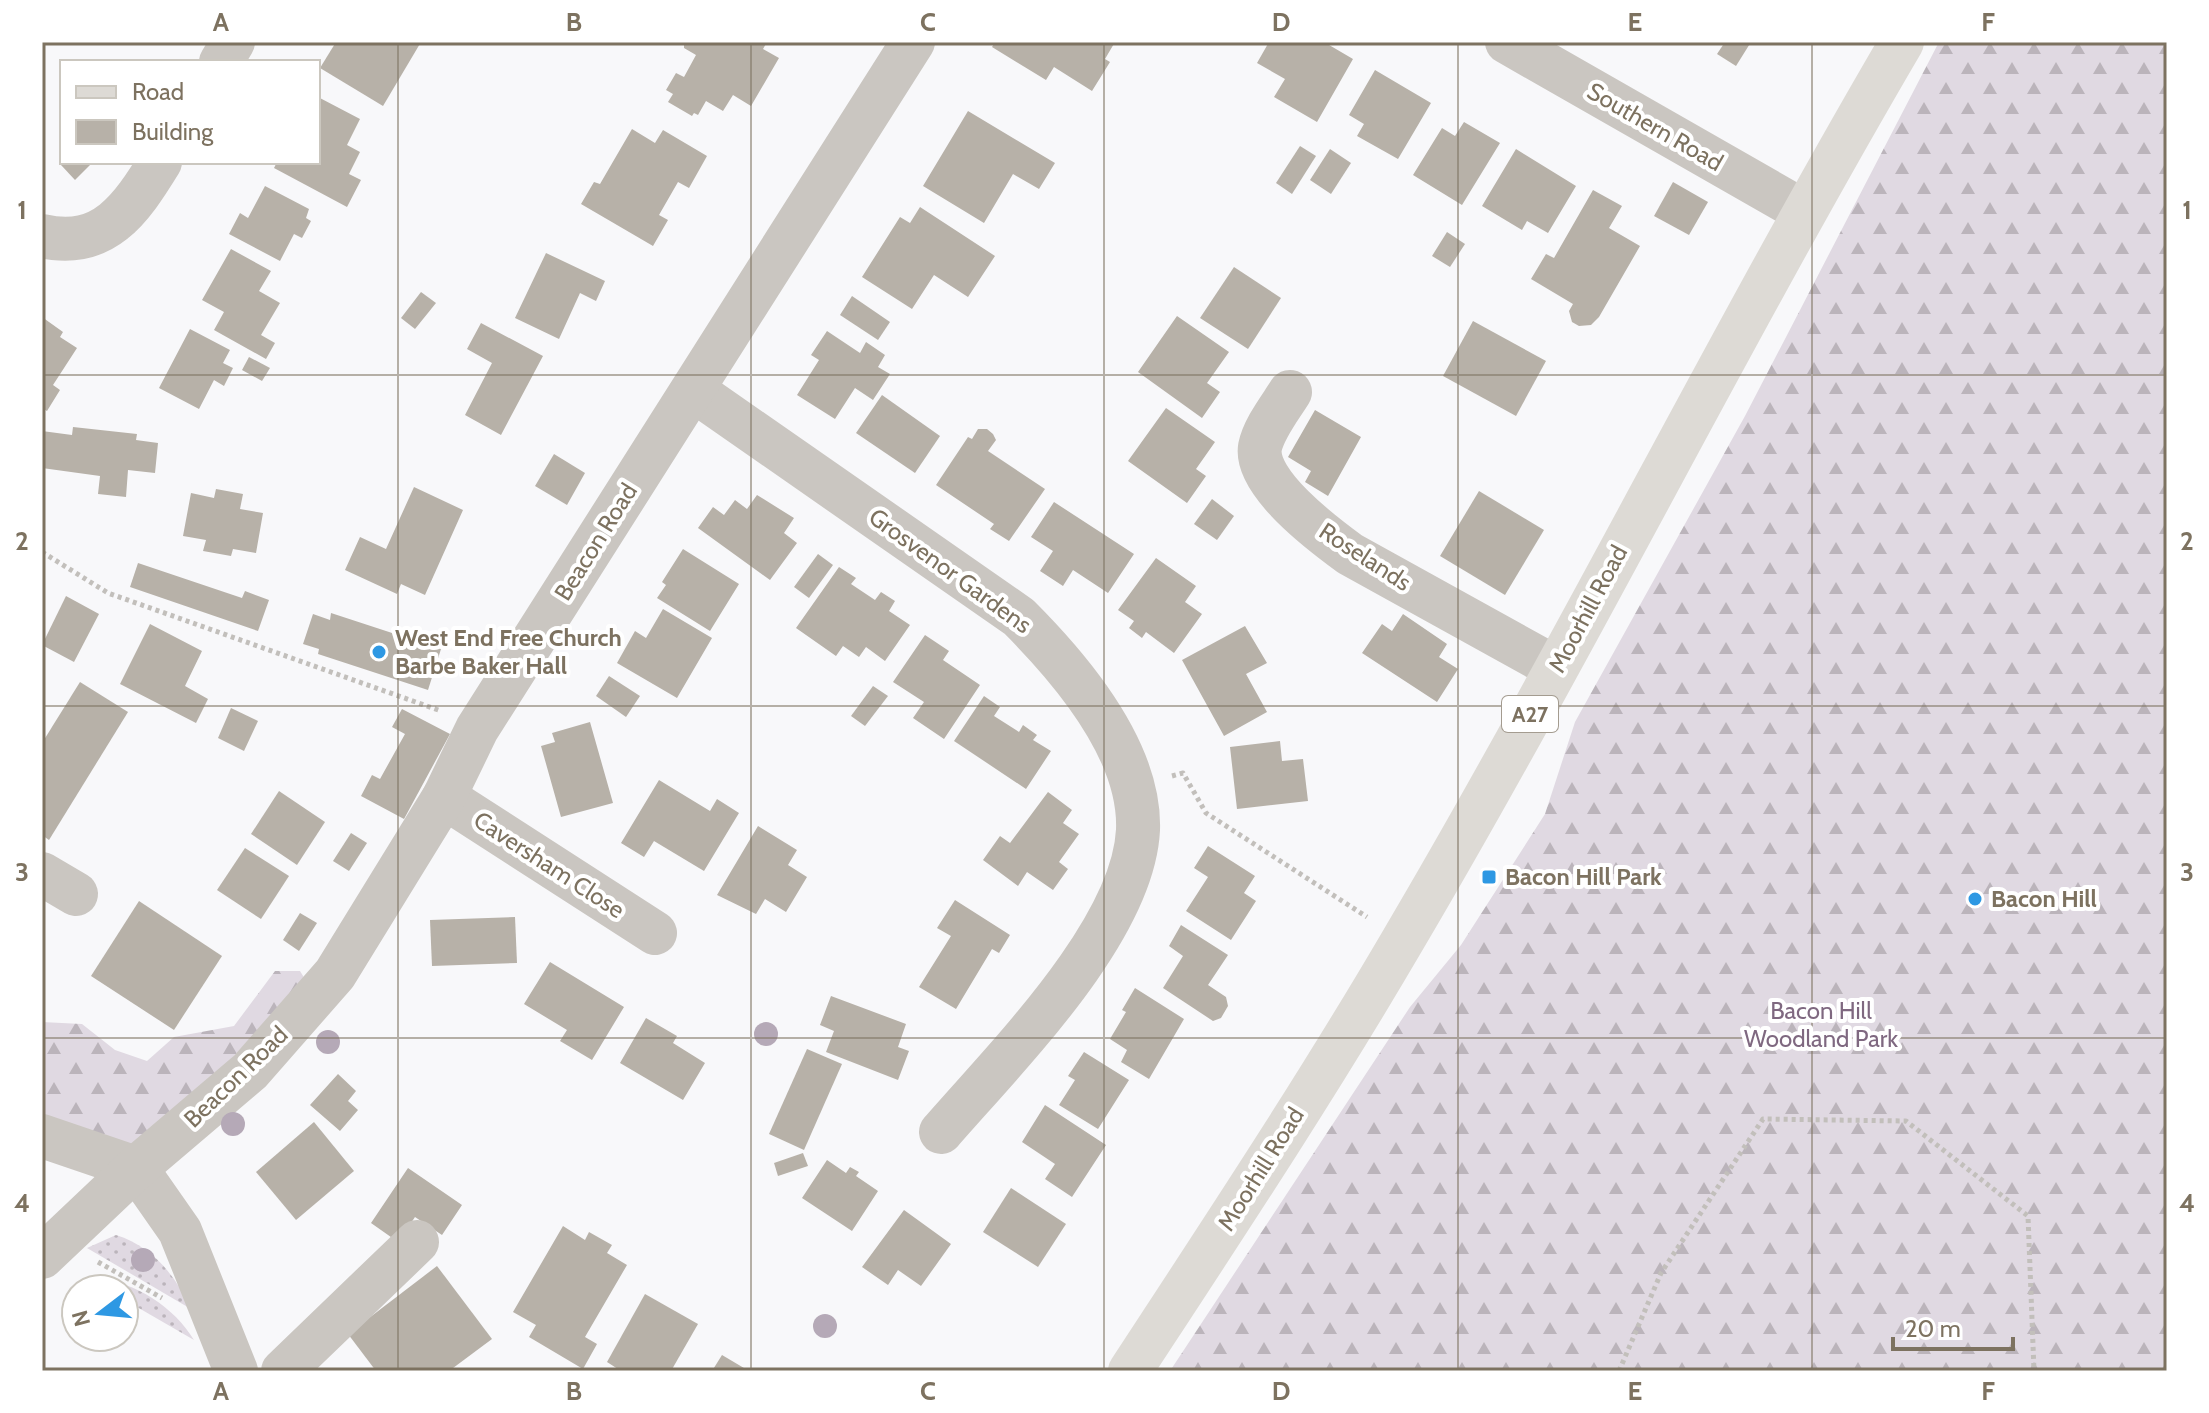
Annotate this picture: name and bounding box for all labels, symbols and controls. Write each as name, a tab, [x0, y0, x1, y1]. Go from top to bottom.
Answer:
text: A	[213, 6, 230, 38]
text: B	[566, 6, 582, 38]
text: C	[920, 6, 936, 38]
text: D	[1272, 6, 1290, 38]
text: E	[1628, 6, 1642, 38]
text: F	[1981, 6, 1995, 38]
legend	[60, 60, 320, 164]
street label: Southern Road	[1582, 76, 1728, 177]
text: Road	[132, 77, 184, 106]
text: Building	[132, 117, 214, 146]
text: 1	[17, 194, 27, 226]
text: 1	[2182, 194, 2192, 226]
street label: Beacon Road	[548, 478, 643, 606]
street label: Grosvenor Gardens	[863, 502, 1037, 639]
street label: Roselands	[1314, 516, 1417, 597]
text: 2	[15, 525, 29, 557]
text: 2	[2180, 525, 2194, 557]
street label: Moorhill Road	[1542, 540, 1633, 677]
place label: West End Free Church Barbe Baker Hall	[395, 623, 622, 680]
marker: West End Free Church Barbe Baker Hall	[370, 643, 388, 661]
road number: A27	[1502, 696, 1558, 732]
street label: Caversham Close	[468, 805, 630, 924]
text: 3	[15, 856, 29, 888]
text: 3	[2180, 856, 2194, 888]
place label: Bacon Hill Park	[1505, 862, 1662, 891]
marker: Bacon Hill Park	[1480, 868, 1498, 886]
place label: Bacon Hill	[1991, 884, 2097, 913]
marker: Bacon Hill	[1966, 890, 1984, 908]
park label: Bacon Hill Woodland Park	[1744, 996, 1898, 1053]
street label: Beacon Road	[178, 1020, 294, 1133]
street label: Moorhill Road	[1211, 1102, 1310, 1236]
text: 4	[14, 1187, 30, 1219]
text: 4	[2179, 1187, 2195, 1219]
north arrow	[60, 1273, 140, 1353]
scale bar	[1893, 1301, 2013, 1351]
text: N	[66, 1307, 96, 1330]
text: 20 m	[1905, 1314, 1961, 1343]
text: A	[213, 1375, 230, 1407]
text: B	[566, 1375, 582, 1407]
text: C	[920, 1375, 936, 1407]
text: D	[1272, 1375, 1290, 1407]
text: E	[1628, 1375, 1642, 1407]
text: F	[1981, 1375, 1995, 1407]

